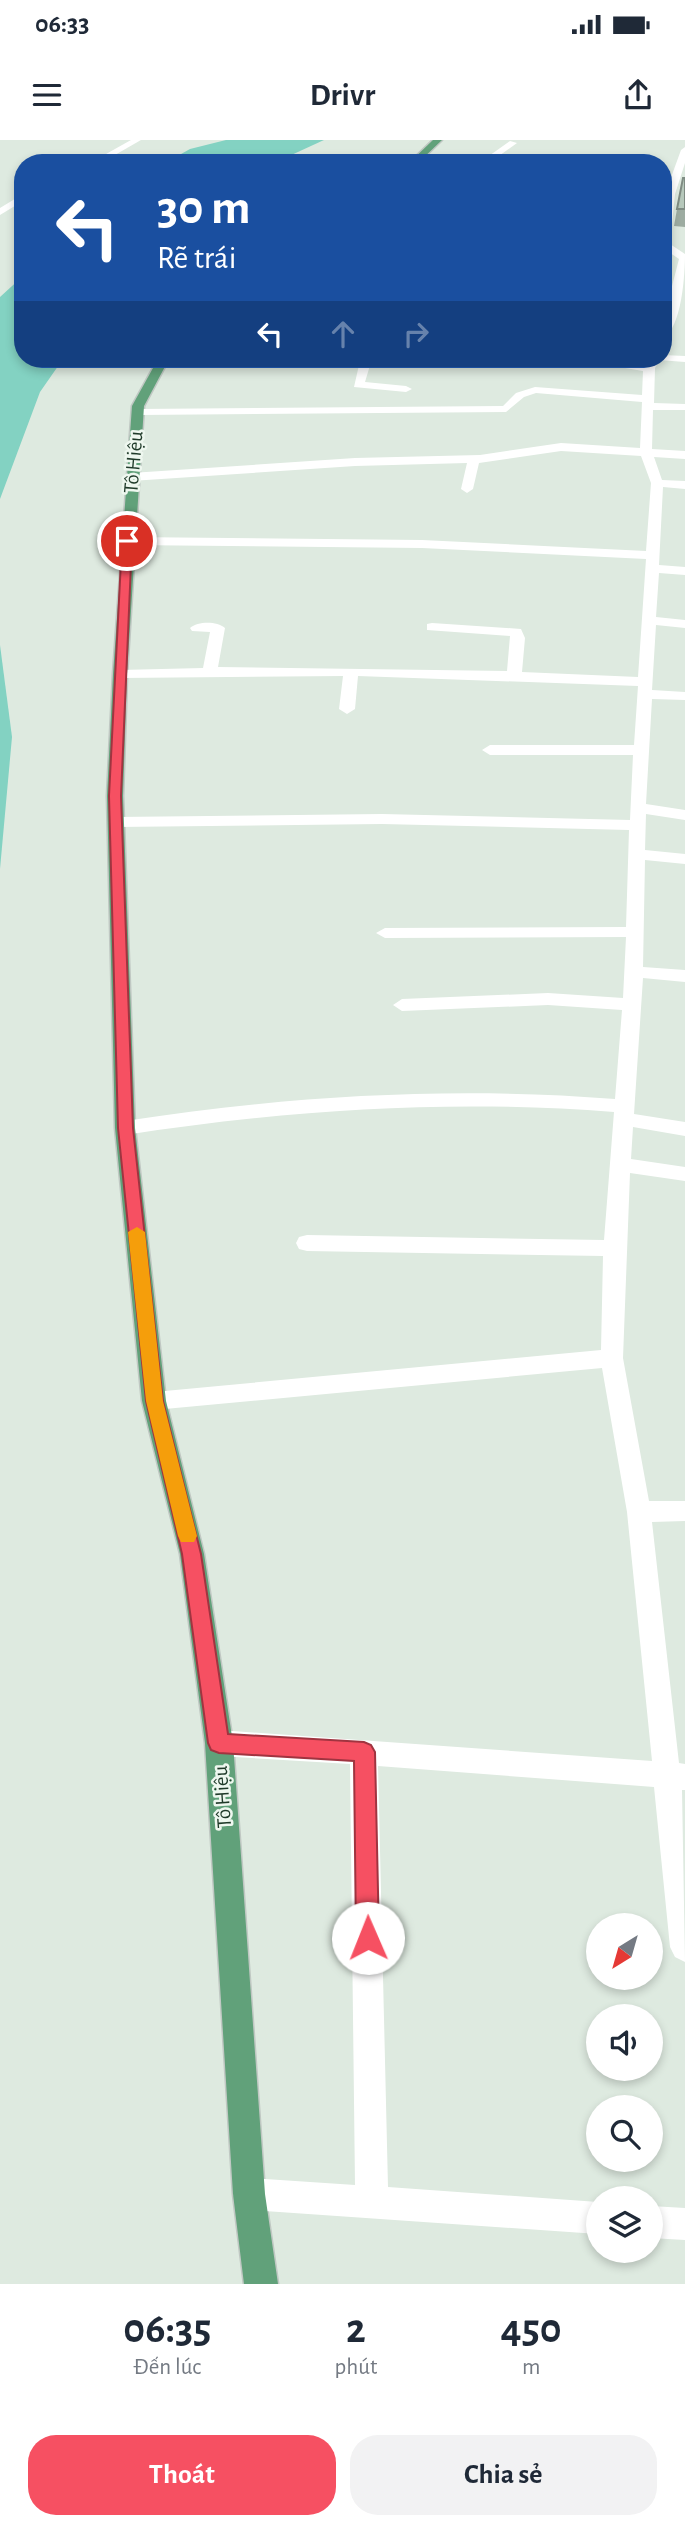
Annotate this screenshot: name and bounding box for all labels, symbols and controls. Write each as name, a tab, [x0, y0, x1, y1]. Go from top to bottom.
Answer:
text: 06:33	[35, 11, 89, 37]
icon: menu	[28, 76, 66, 114]
icon: share	[619, 76, 657, 114]
text: Drivr	[310, 79, 375, 111]
icon: left	[42, 182, 133, 273]
text: 30 m	[157, 184, 251, 233]
text: Rẽ trái	[157, 242, 236, 274]
icon: left	[251, 315, 289, 353]
icon: ahead	[324, 315, 362, 353]
icon: right	[397, 315, 435, 353]
street label: Tô Hiệu	[120, 430, 147, 494]
pin	[97, 511, 157, 571]
icon: arrive	[108, 522, 146, 560]
street label: Tô Hiệu	[210, 1765, 235, 1829]
position arrow	[331, 1901, 405, 1975]
north arrow	[586, 1913, 663, 1990]
map controls	[586, 1913, 663, 2263]
button: sound	[586, 2004, 663, 2081]
button: search	[586, 2095, 663, 2172]
button: layers	[586, 2186, 663, 2263]
text: 06:35	[123, 2308, 211, 2350]
text: 2	[346, 2308, 366, 2350]
text: 450	[501, 2308, 562, 2350]
text: Đến lúc	[133, 2356, 201, 2379]
text: phút	[335, 2356, 377, 2379]
text: m	[522, 2356, 540, 2379]
button: Thoát	[28, 2435, 336, 2515]
button: Chia sẻ	[350, 2435, 657, 2515]

